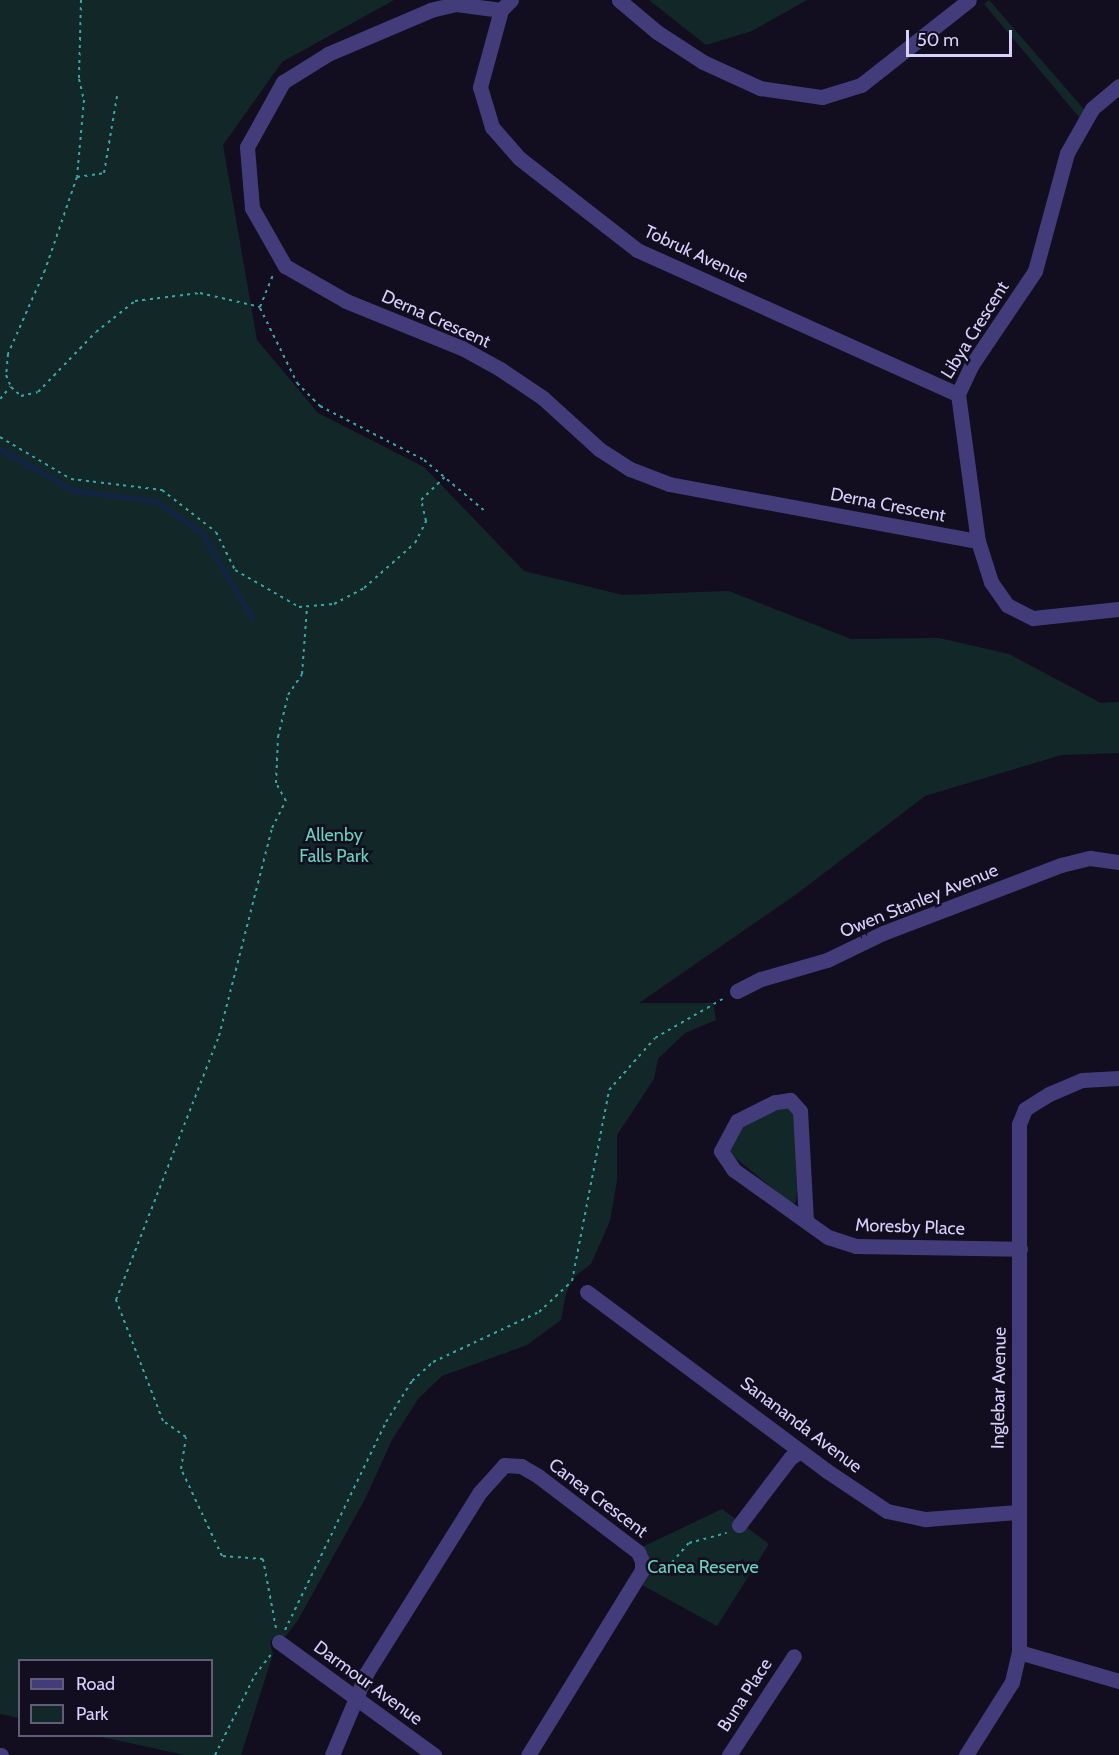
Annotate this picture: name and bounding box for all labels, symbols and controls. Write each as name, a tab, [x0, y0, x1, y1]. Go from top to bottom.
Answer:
scale bar	[909, 18, 1016, 56]
text: 50 m	[917, 29, 959, 51]
street label: Tobruk Avenue	[641, 220, 751, 288]
street label: Libya Crescent	[937, 277, 1013, 383]
street label: Derna Crescent	[378, 285, 494, 353]
street label: Derna Crescent	[829, 483, 947, 527]
park label: Allenby Falls Park	[299, 825, 369, 868]
street label: Owen Stanley Avenue	[837, 859, 1001, 943]
street label: Moresby Place	[855, 1214, 965, 1240]
street label: Inglebar Avenue	[987, 1327, 1011, 1449]
street label: Sanananda Avenue	[736, 1372, 866, 1478]
street label: Canea Crescent	[544, 1454, 652, 1542]
park label: Canea Reserve	[647, 1556, 759, 1578]
street label: Darmour Avenue	[309, 1636, 427, 1730]
street label: Buna Place	[713, 1654, 777, 1736]
legend	[18, 1659, 213, 1737]
text: Road	[76, 1673, 115, 1695]
text: Park	[76, 1703, 108, 1725]

